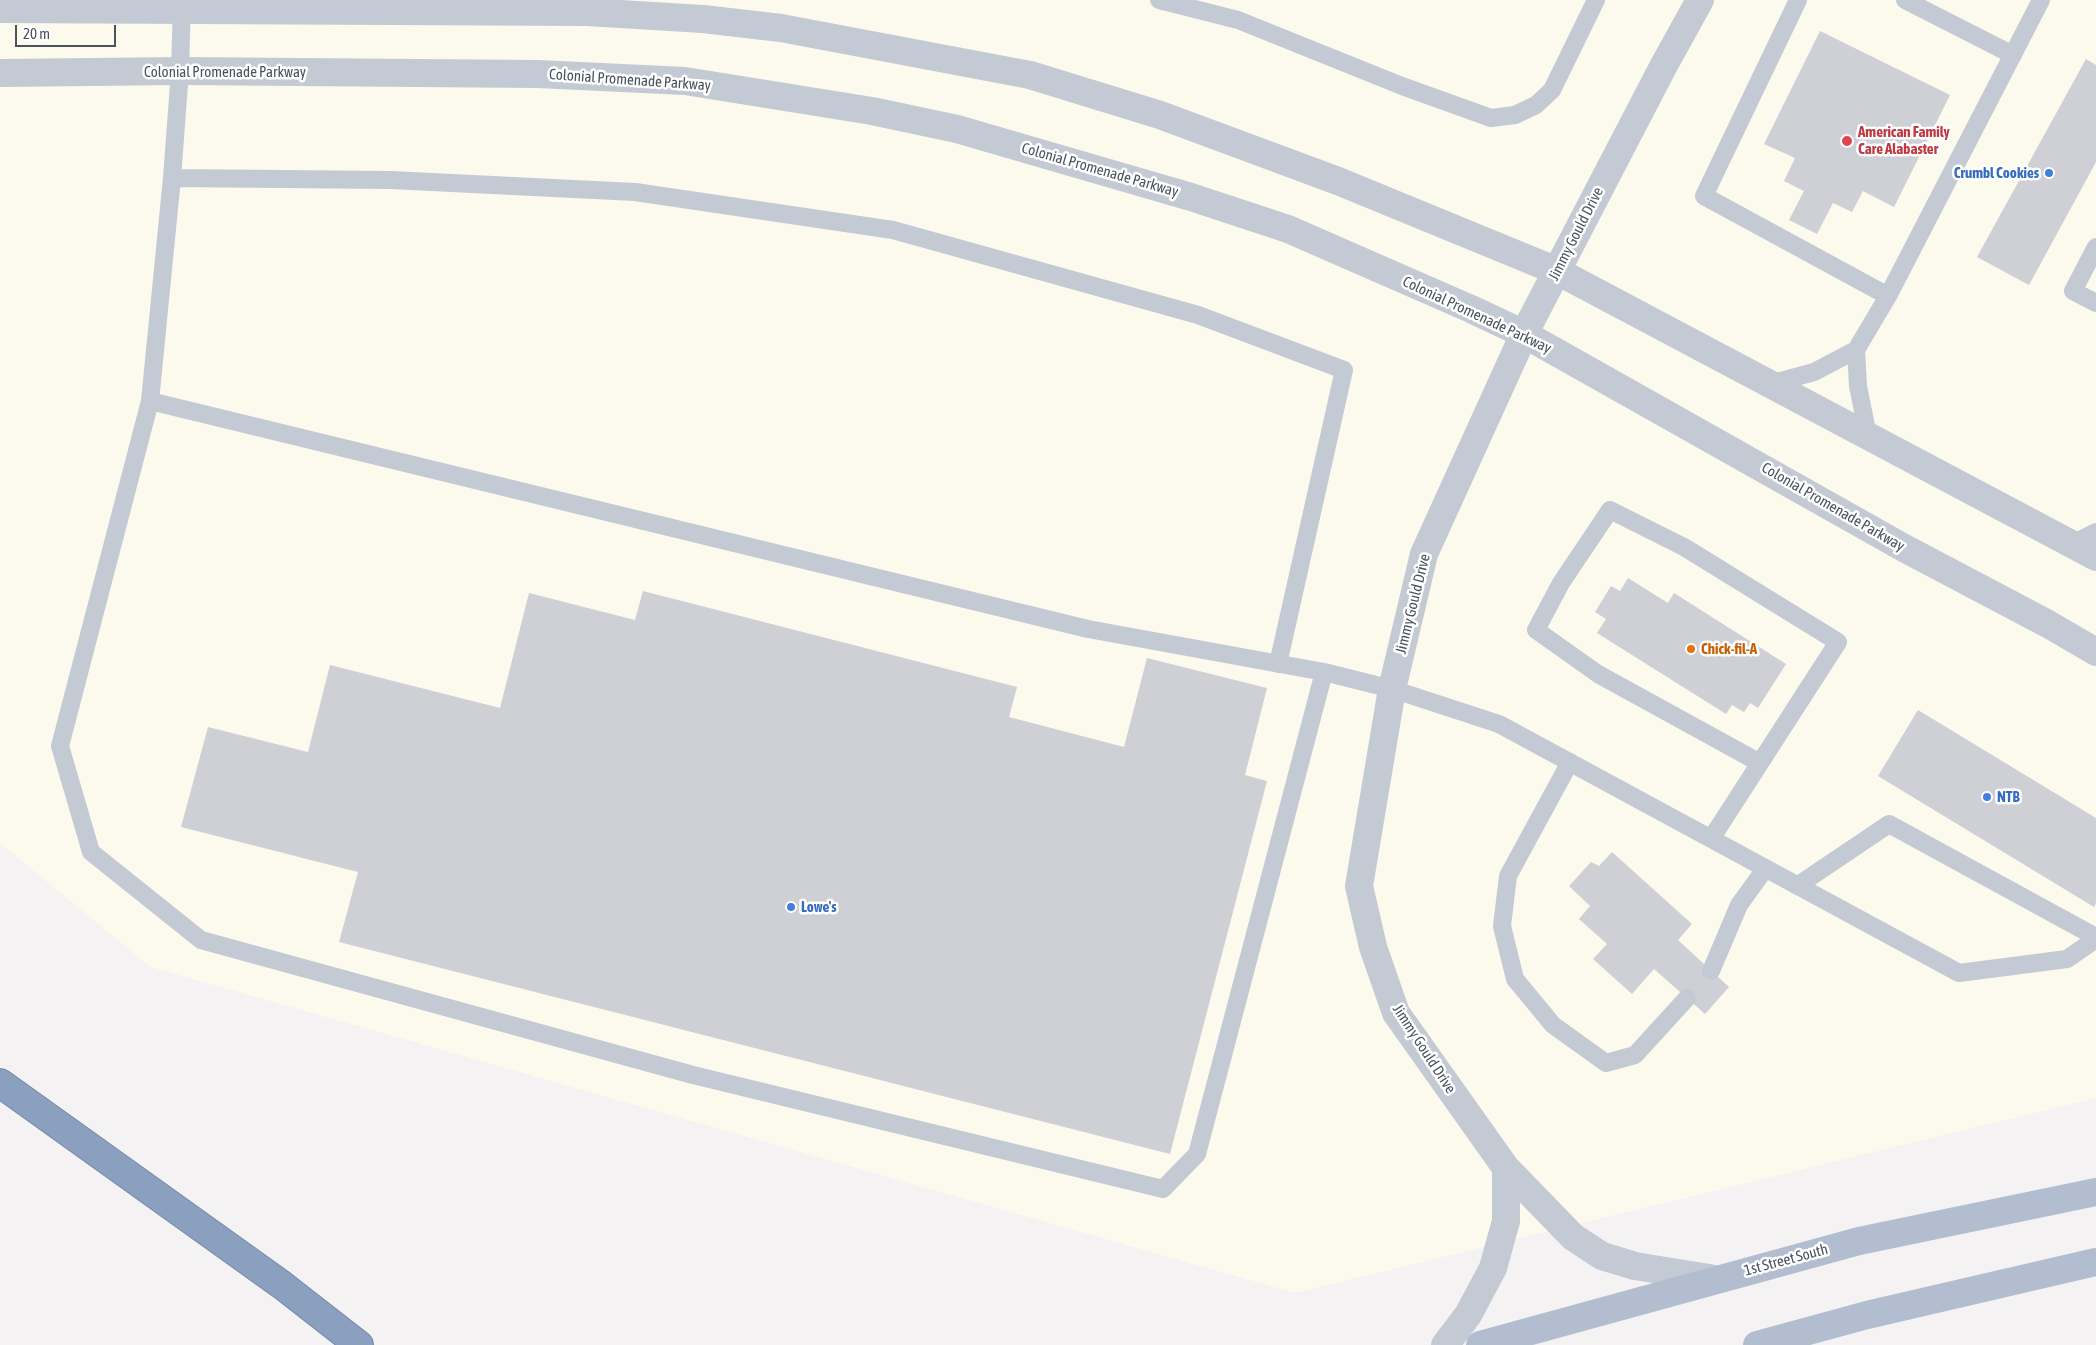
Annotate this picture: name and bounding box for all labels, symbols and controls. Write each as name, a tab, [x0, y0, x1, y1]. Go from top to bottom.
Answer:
scale bar	[18, 15, 119, 47]
text: 20 m	[23, 25, 50, 42]
street label: Colonial Promenade Parkway	[144, 63, 306, 81]
street label: Colonial Promenade Parkway	[549, 65, 711, 95]
place label: American Family Care Alabaster	[1858, 123, 1950, 158]
marker: American Family Care Alabaster	[1840, 134, 1854, 148]
street label: Colonial Promenade Parkway	[1020, 139, 1180, 201]
place label: Crumbl Cookies	[1954, 164, 2039, 182]
marker: Crumbl Cookies	[2043, 167, 2055, 179]
street label: Jimmy Gould Drive	[1545, 184, 1607, 284]
street label: Colonial Promenade Parkway	[1400, 273, 1554, 357]
street label: Colonial Promenade Parkway	[1758, 459, 1908, 555]
street label: Jimmy Gould Drive	[1392, 552, 1434, 656]
place label: Chick-fil-A	[1701, 640, 1757, 658]
marker: Chick-fil-A	[1685, 643, 1697, 655]
place label: NTB	[1997, 788, 2020, 806]
marker: NTB	[1981, 791, 1993, 803]
place label: Lowe's	[801, 898, 837, 916]
marker: Lowe's	[785, 901, 797, 913]
street label: Jimmy Gould Drive	[1389, 1001, 1459, 1097]
street label: 1st Street South	[1742, 1240, 1830, 1280]

